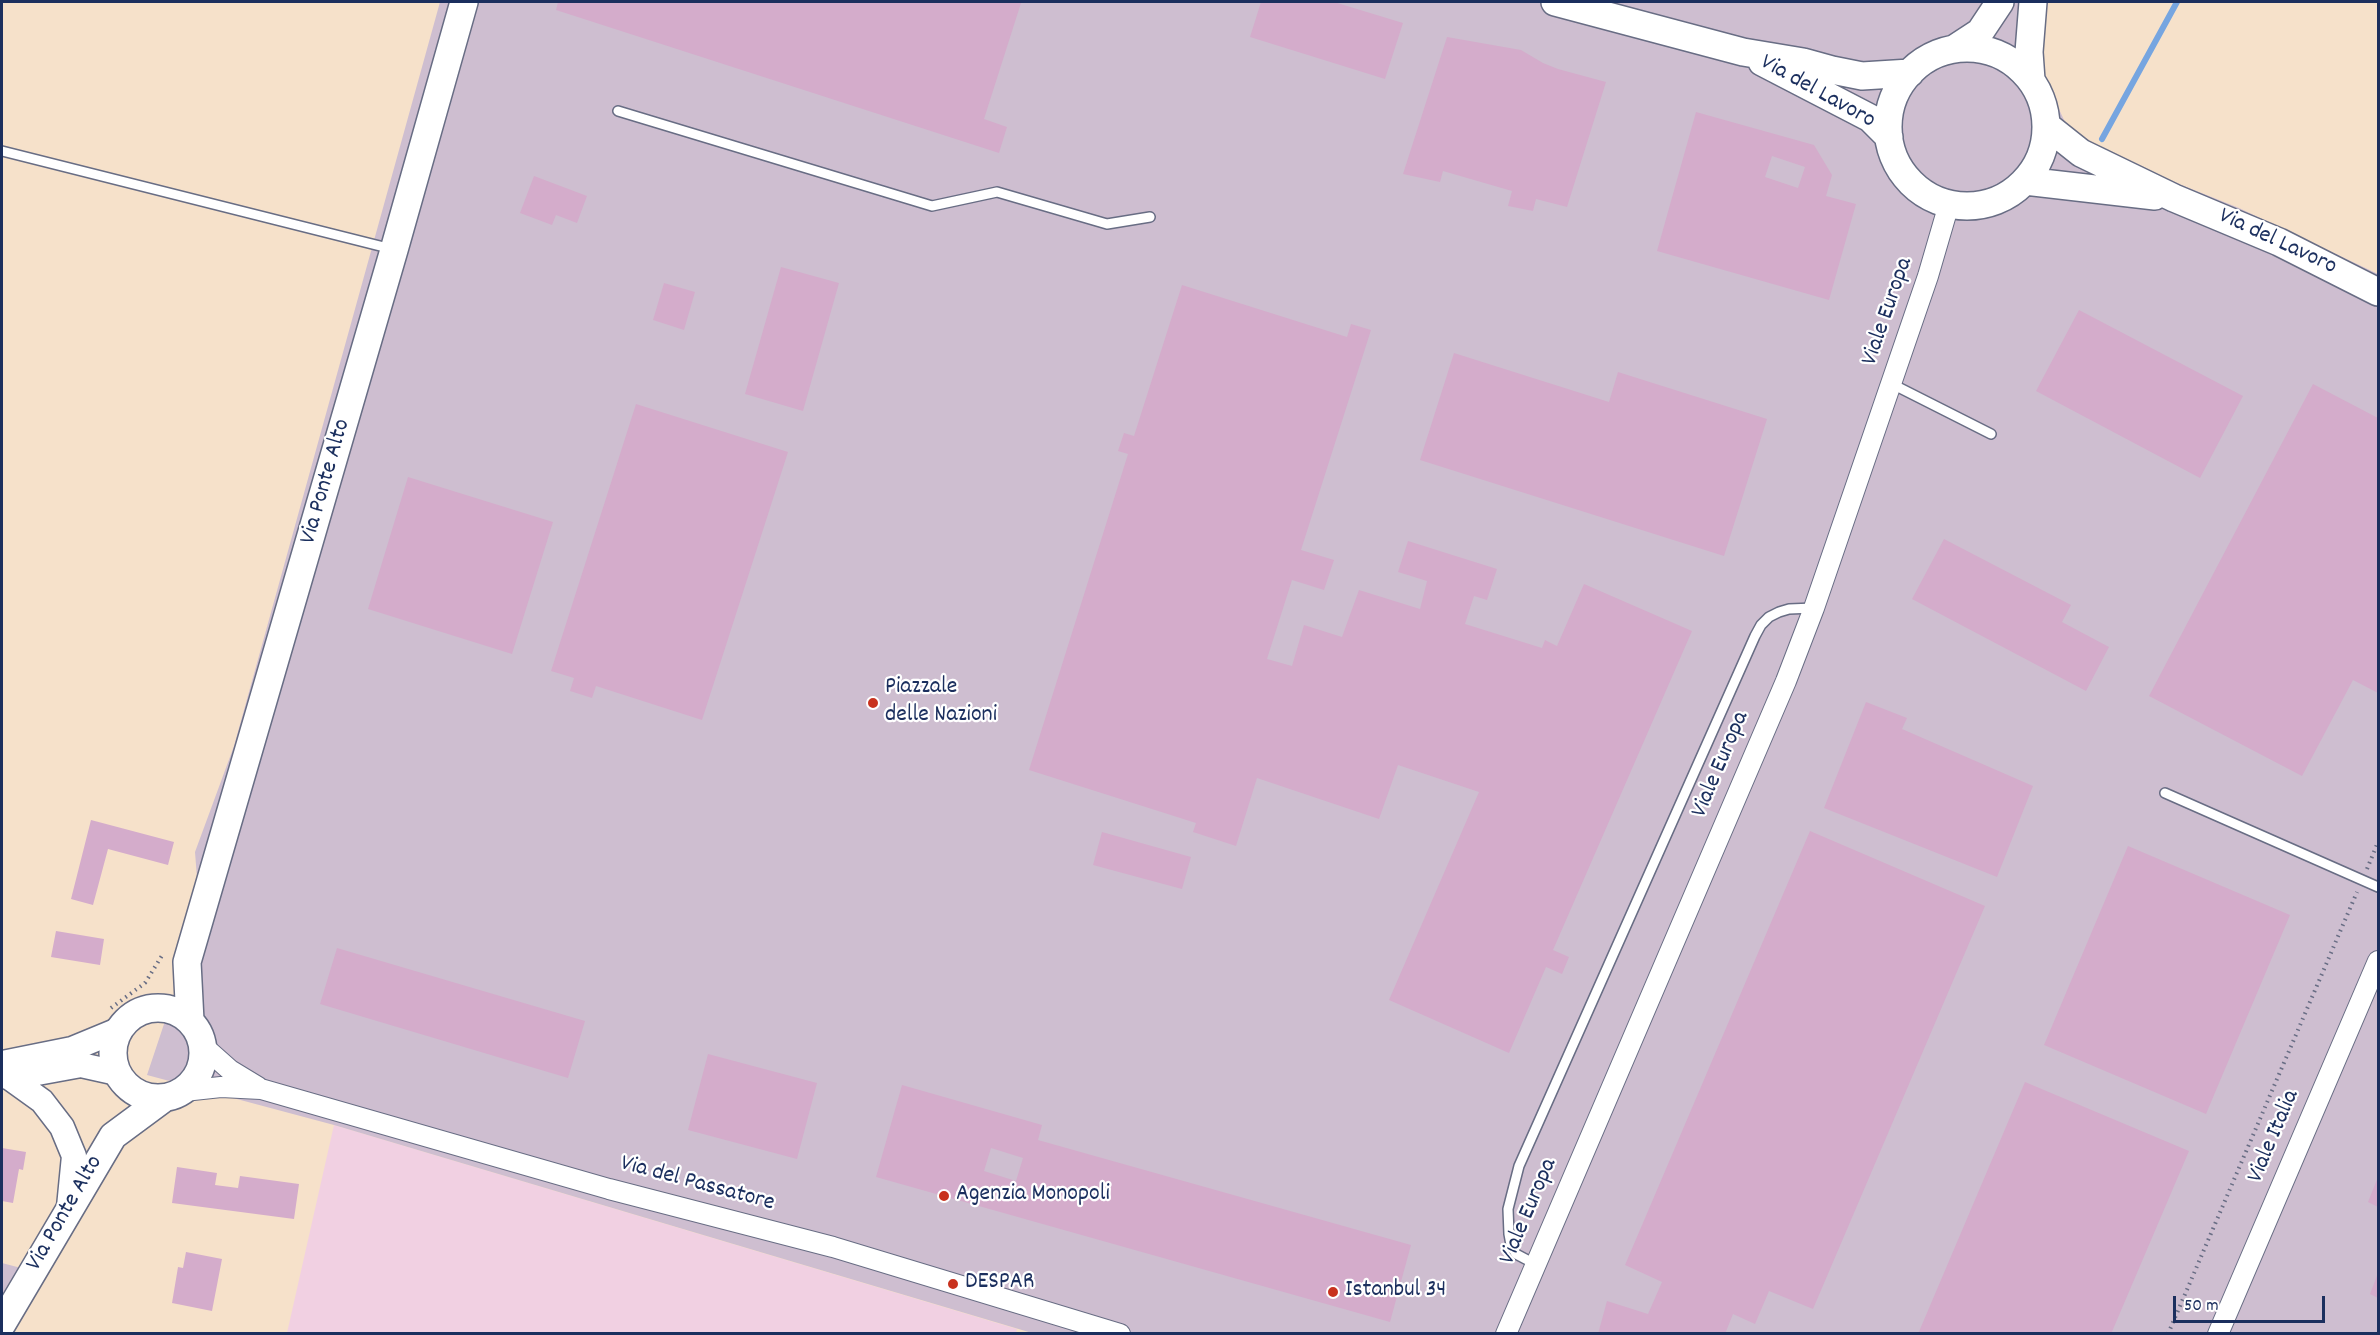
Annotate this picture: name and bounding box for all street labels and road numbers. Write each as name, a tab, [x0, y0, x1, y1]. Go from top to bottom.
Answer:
street label: Via del Lavoro	[1754, 50, 1880, 136]
street label: Via del Lavoro	[2213, 203, 2341, 283]
street label: Viale Europa	[1857, 254, 1921, 370]
street label: Via Ponte Alto	[295, 416, 359, 548]
street label: Viale Europa	[1687, 708, 1757, 822]
street label: Viale Italia	[2243, 1086, 2307, 1188]
street label: Via Ponte Alto	[21, 1151, 111, 1277]
street label: Via del Passatore	[617, 1151, 777, 1219]
street label: Viale Europa	[1495, 1155, 1565, 1269]

